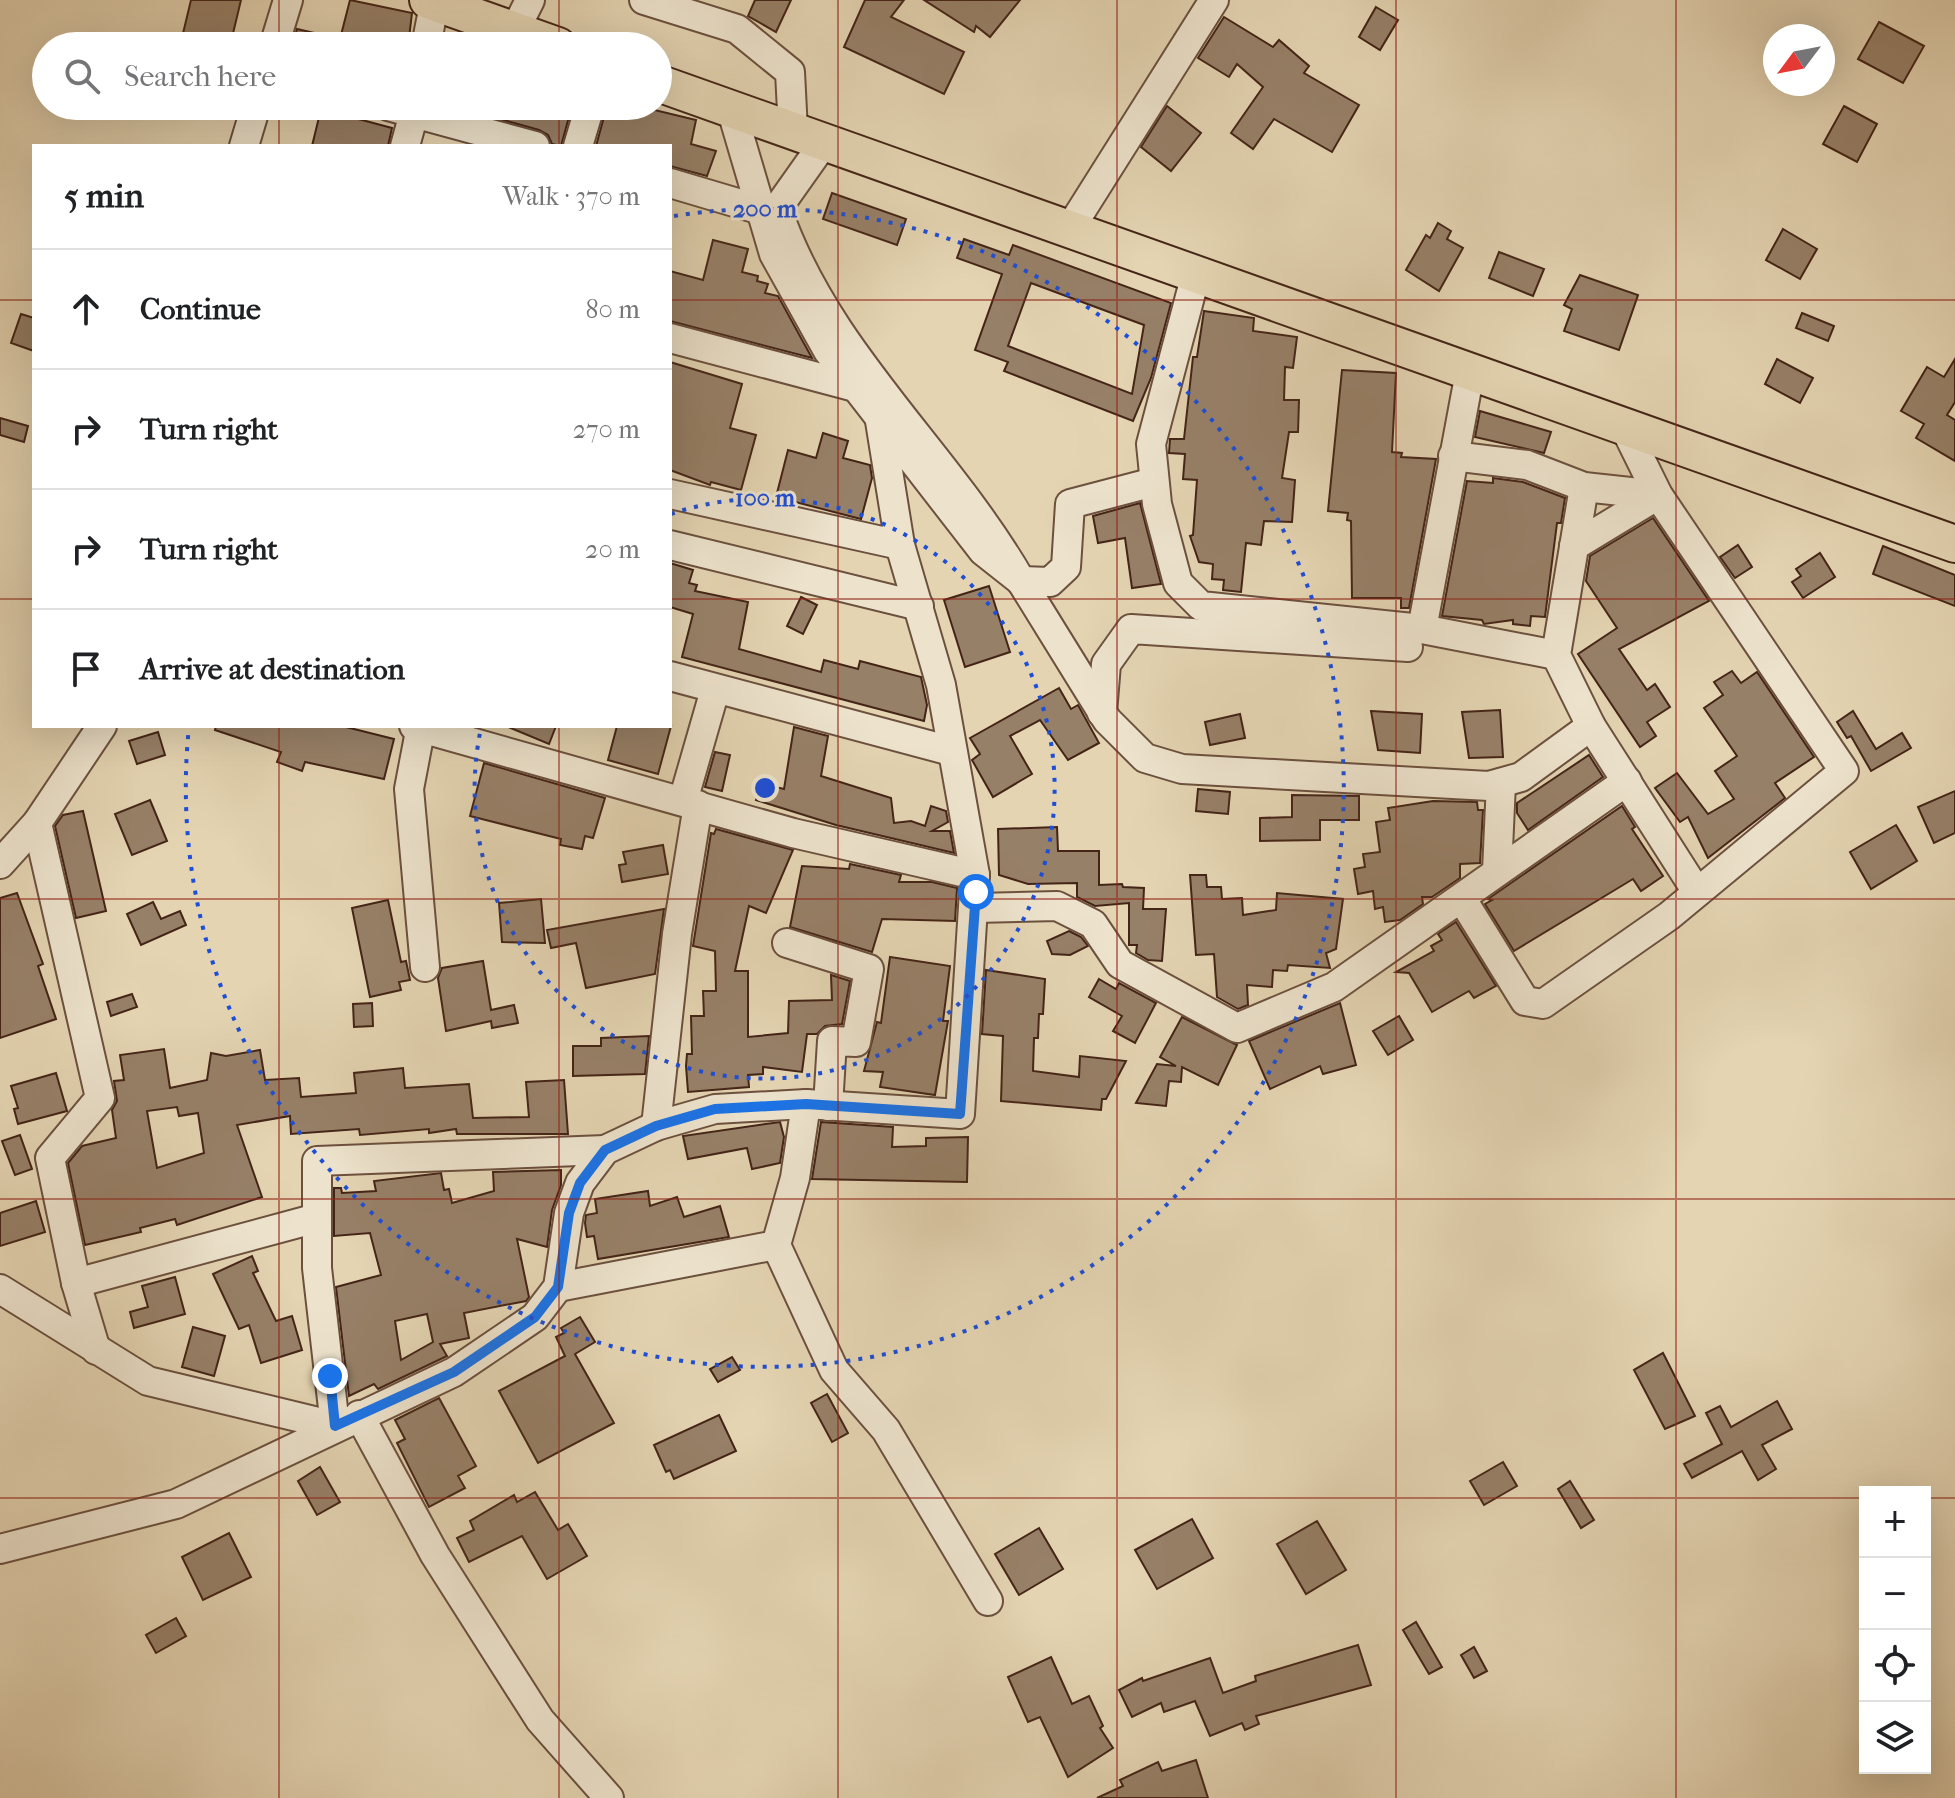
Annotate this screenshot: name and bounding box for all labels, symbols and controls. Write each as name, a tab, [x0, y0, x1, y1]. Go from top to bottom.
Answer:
north arrow	[1763, 24, 1835, 96]
search box	[32, 32, 672, 120]
icon: search	[60, 54, 104, 98]
text: Search here	[124, 59, 276, 94]
text: 5 min	[64, 176, 144, 216]
text: Walk · 370 m	[503, 181, 640, 212]
text: 200 m	[733, 195, 798, 223]
icon: ahead	[64, 287, 108, 331]
text: Continue	[140, 292, 261, 327]
text: 80 m	[585, 294, 640, 325]
icon: right	[64, 407, 108, 451]
text: Turn right	[140, 412, 278, 447]
text: 270 m	[573, 414, 640, 445]
text: 100 m	[735, 484, 796, 512]
icon: right	[64, 527, 108, 571]
text: Turn right	[140, 532, 278, 567]
text: 20 m	[585, 534, 640, 565]
icon: arrive	[64, 647, 108, 691]
text: Arrive at destination	[140, 652, 405, 687]
centre of rings	[751, 774, 779, 802]
route start	[958, 874, 994, 910]
route end	[312, 1358, 348, 1394]
map controls	[1859, 1486, 1931, 1774]
button: +	[1859, 1486, 1931, 1558]
button: −	[1859, 1558, 1931, 1630]
button: locate	[1859, 1630, 1931, 1702]
button: layers	[1859, 1702, 1931, 1774]

